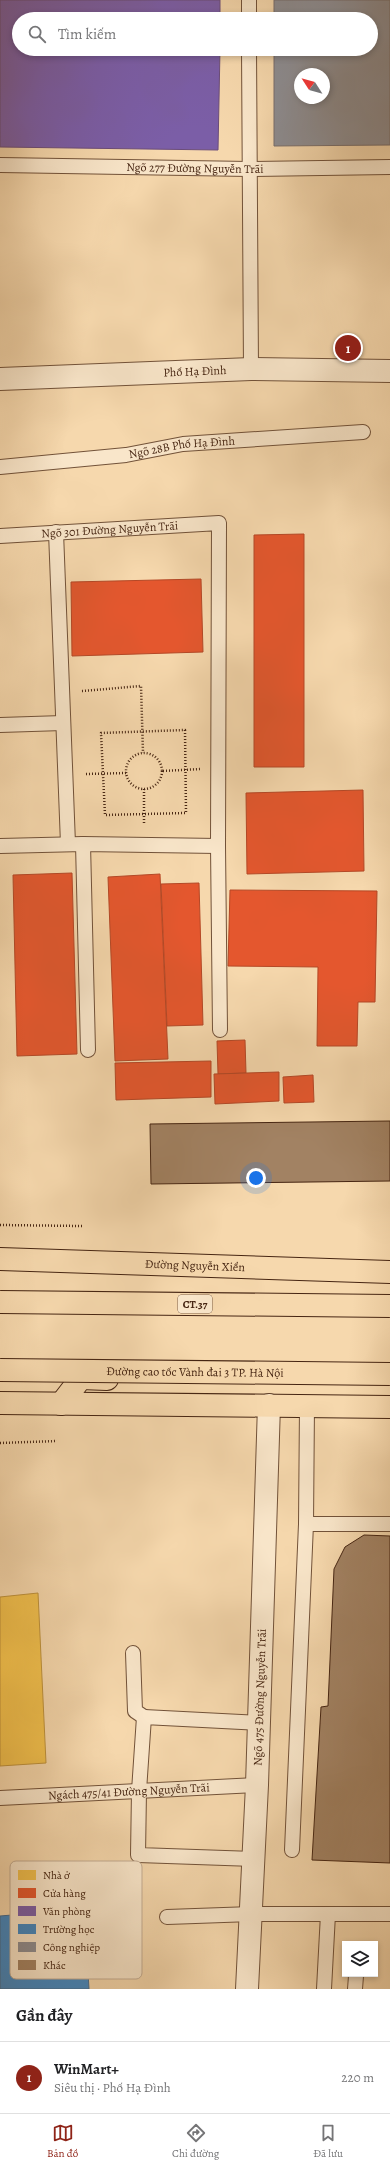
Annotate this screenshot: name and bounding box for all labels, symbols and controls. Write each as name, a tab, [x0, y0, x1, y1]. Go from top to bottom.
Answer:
search box	[12, 12, 378, 56]
icon: search	[26, 23, 48, 45]
text: Tìm kiếm	[58, 24, 116, 44]
north arrow	[294, 68, 330, 104]
street label: Ngõ 277 Đường Nguyễn Trãi	[126, 159, 264, 177]
pin: 1	[335, 333, 361, 363]
street label: Phố Hạ Đình	[163, 362, 227, 380]
street label: Ngõ 28B Phố Hạ Đình	[127, 433, 236, 462]
street label: Ngõ 301 Đường Nguyễn Trãi	[41, 517, 179, 542]
your location	[246, 1168, 266, 1188]
street label: Đường Nguyễn Xiển	[145, 1256, 246, 1275]
road number: CT.37	[178, 1295, 212, 1313]
street label: Đường cao tốc Vành đai 3 TP. Hà Nội	[106, 1363, 284, 1381]
street label: Ngõ 475 Đường Nguyễn Trãi	[250, 1628, 270, 1766]
street label: Ngách 475/41 Đường Nguyễn Trãi	[48, 1779, 210, 1804]
legend	[10, 1861, 142, 1979]
text: Nhà ở	[43, 1868, 70, 1883]
text: Cửa hàng	[43, 1886, 86, 1901]
text: Văn phòng	[42, 1904, 91, 1919]
text: Trường học	[43, 1922, 95, 1937]
text: Công nghiệp	[43, 1940, 100, 1955]
map controls	[342, 1941, 378, 1977]
button: layers	[342, 1941, 378, 1977]
text: Khác	[43, 1958, 66, 1973]
text: Gần đây	[16, 2004, 73, 2027]
text: WinMart+	[54, 2059, 119, 2079]
text: 1	[27, 2069, 31, 2086]
text: 220 m	[341, 2069, 374, 2086]
text: Siêu thị · Phố Hạ Đình	[54, 2079, 171, 2096]
tab: Bản đồ	[47, 2122, 78, 2161]
tab: Chỉ đường	[172, 2122, 219, 2161]
tab: Đã lưu	[313, 2122, 343, 2161]

